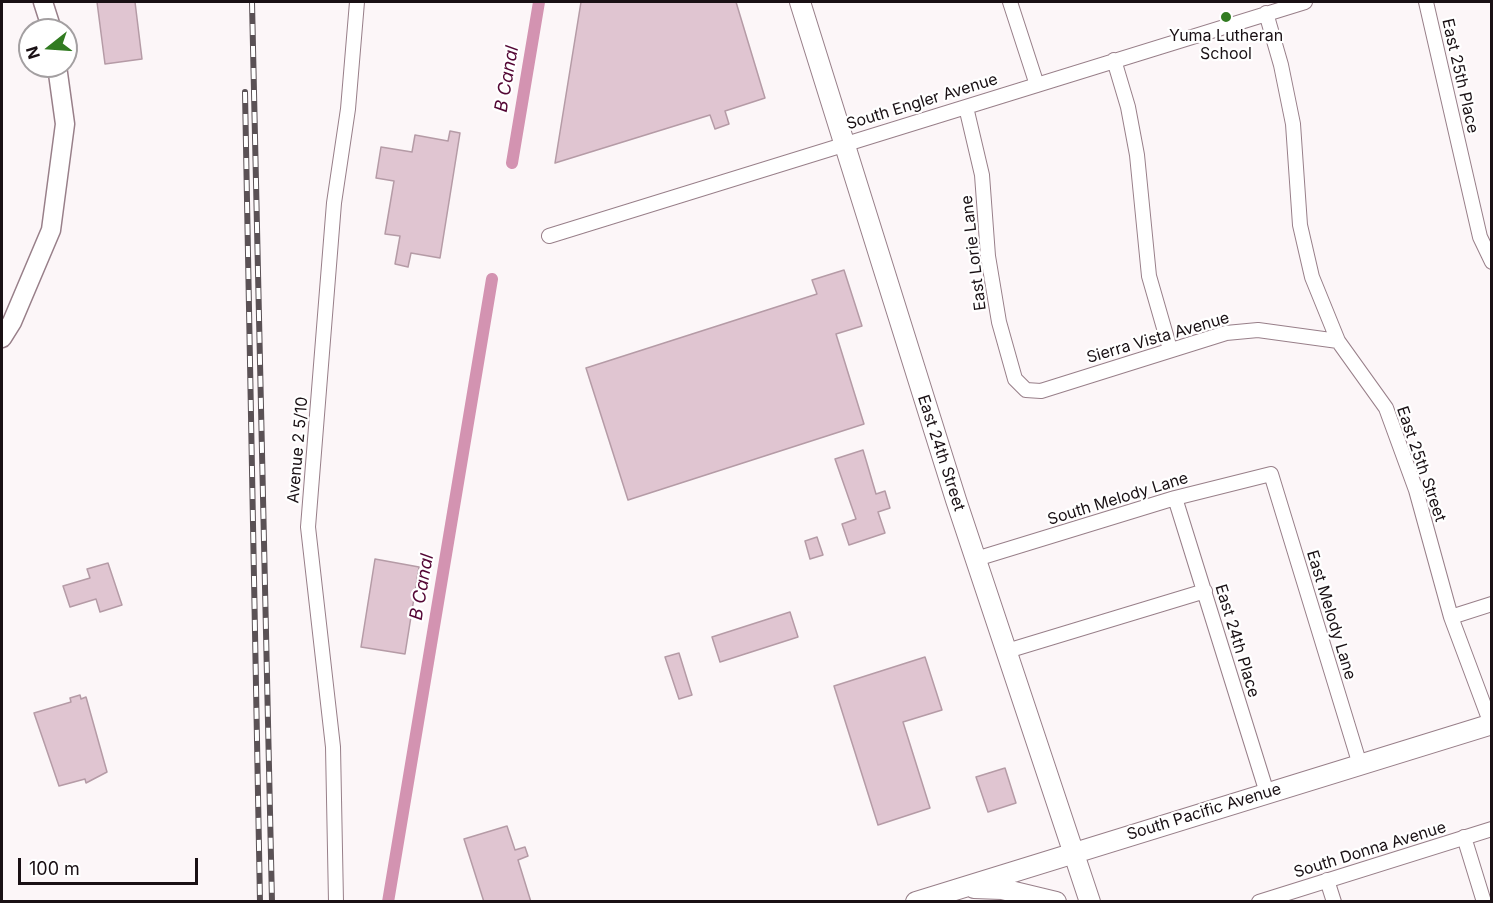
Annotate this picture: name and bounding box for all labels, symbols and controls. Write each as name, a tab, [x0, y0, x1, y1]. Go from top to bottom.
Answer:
marker: Yuma Lutheran School	[1219, 10, 1233, 24]
street label: East 25th Place	[1437, 17, 1483, 135]
north arrow	[18, 18, 78, 78]
place label: Yuma Lutheran School	[1169, 26, 1283, 64]
text: N	[21, 44, 44, 61]
water label: B Canal	[491, 44, 523, 114]
street label: South Engler Avenue	[844, 70, 1000, 134]
street label: East Lorie Lane	[957, 194, 991, 312]
street label: Sierra Vista Avenue	[1084, 308, 1232, 368]
street label: East 24th Street	[913, 393, 969, 513]
street label: Avenue 2 5/10	[284, 396, 312, 504]
street label: East 25th Street	[1392, 404, 1450, 524]
street label: South Melody Lane	[1045, 468, 1191, 530]
street label: East Melody Lane	[1302, 548, 1360, 682]
water label: B Canal	[406, 552, 438, 622]
street label: East 24th Place	[1211, 582, 1263, 700]
street label: South Pacific Avenue	[1125, 779, 1283, 845]
street label: South Donna Avenue	[1292, 818, 1448, 882]
scale bar	[21, 846, 201, 884]
text: 100 m	[29, 858, 80, 879]

